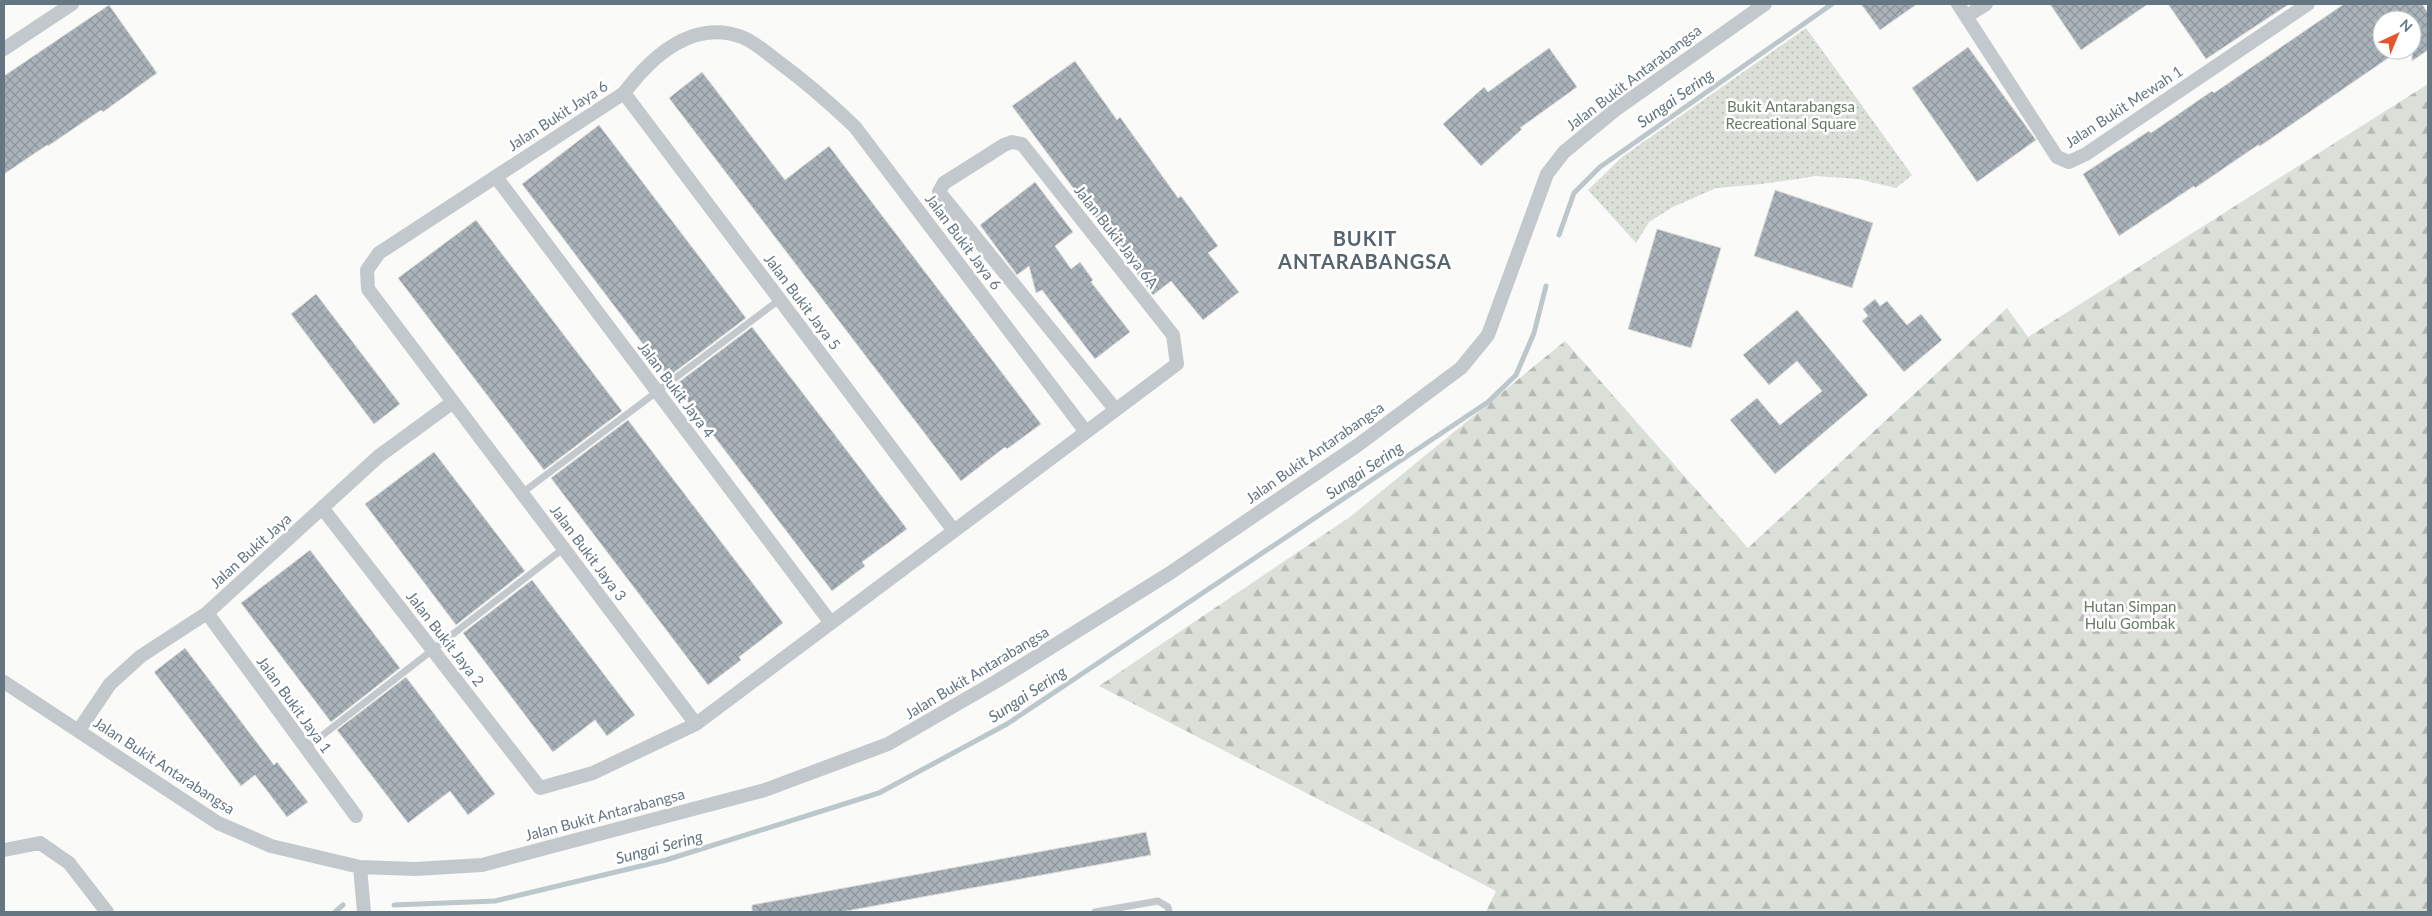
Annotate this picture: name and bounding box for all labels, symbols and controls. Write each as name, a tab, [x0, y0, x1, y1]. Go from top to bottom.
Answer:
north arrow	[2372, 10, 2422, 60]
text: N	[2397, 15, 2416, 35]
street label: Jalan Bukit Antarabangsa	[1562, 21, 1705, 134]
street label: Jalan Bukit Mewah 1	[2061, 61, 2186, 151]
water label: Sungai Sering	[1633, 64, 1717, 131]
street label: Jalan Bukit Jaya 6	[504, 76, 611, 154]
park label: Bukit Antarabangsa Recreational Square	[1726, 97, 1856, 132]
street label: Jalan Bukit Jaya 6A	[1071, 181, 1163, 292]
street label: Jalan Bukit Jaya 6	[922, 190, 1006, 293]
district label: BUKIT ANTARABANGSA	[1277, 226, 1452, 273]
street label: Jalan Bukit Jaya 5	[761, 250, 845, 353]
street label: Jalan Bukit Jaya 4	[635, 338, 719, 441]
street label: Jalan Bukit Antarabangsa	[1242, 398, 1387, 507]
water label: Sungai Sering	[1321, 437, 1406, 502]
street label: Jalan Bukit Jaya 3	[547, 501, 631, 604]
street label: Jalan Bukit Jaya	[206, 509, 295, 591]
street label: Jalan Bukit Jaya 2	[403, 587, 488, 689]
park label: Hutan Simpan Hulu Gombak	[2084, 597, 2176, 632]
street label: Jalan Bukit Antarabangsa	[901, 622, 1052, 722]
street label: Jalan Bukit Jaya 1	[254, 652, 336, 756]
water label: Sungai Sering	[984, 661, 1069, 726]
street label: Jalan Bukit Antarabangsa	[91, 713, 238, 818]
street label: Jalan Bukit Antarabangsa	[523, 784, 687, 844]
water label: Sungai Sering	[613, 826, 705, 867]

